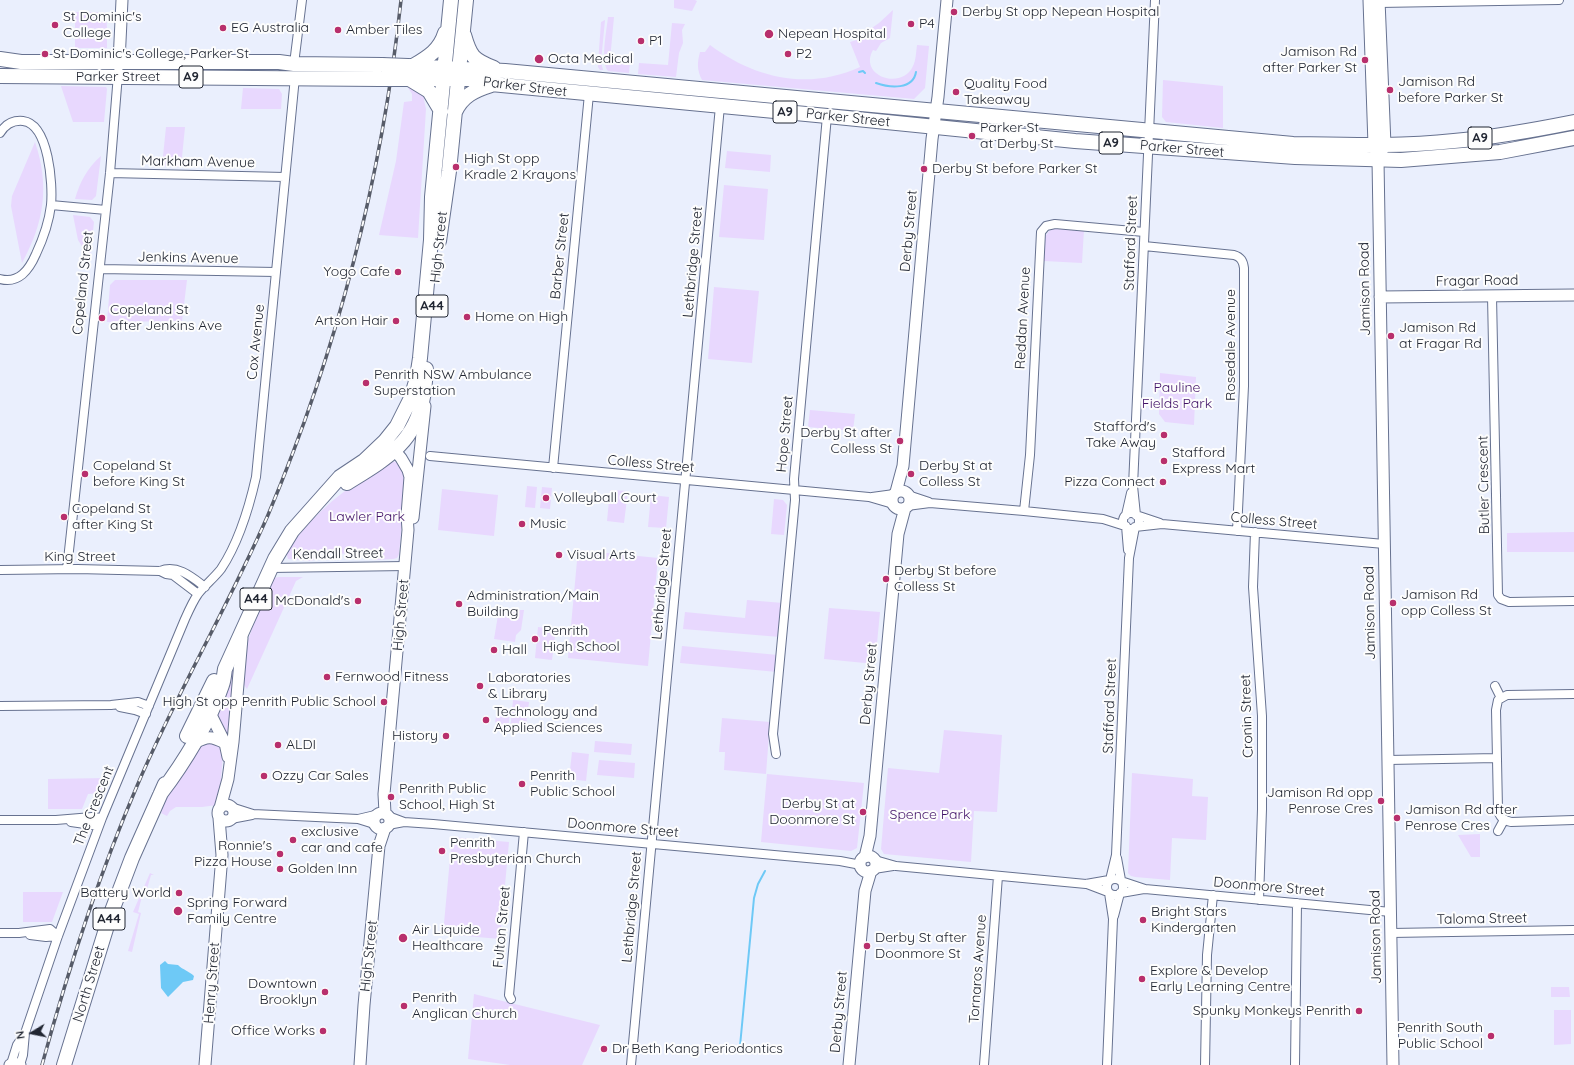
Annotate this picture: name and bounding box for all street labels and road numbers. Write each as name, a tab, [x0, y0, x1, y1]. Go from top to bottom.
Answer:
road number: A9	[179, 66, 203, 88]
street label: Parker Street	[76, 69, 160, 85]
street label: Parker Street	[482, 74, 568, 100]
road number: A9	[773, 101, 797, 123]
street label: Parker Street	[805, 105, 891, 131]
road number: A9	[1468, 127, 1492, 149]
road number: A9	[1099, 132, 1123, 154]
street label: Parker Street	[1139, 137, 1225, 161]
street label: Markham Avenue	[141, 153, 255, 171]
street label: Derby Street	[897, 189, 921, 273]
street label: Stafford Street	[1121, 195, 1141, 291]
street label: Lethbridge Street	[680, 206, 706, 318]
street label: High Street	[427, 210, 451, 284]
street label: Barber Street	[547, 212, 573, 300]
street label: Copeland Street	[69, 230, 97, 336]
street label: Jamison Road	[1356, 242, 1374, 336]
street label: Jenkins Avenue	[137, 249, 239, 267]
street label: Reddan Avenue	[1012, 266, 1034, 370]
street label: Fragar Road	[1436, 272, 1518, 290]
street label: Rosedale Avenue	[1223, 289, 1239, 401]
road number: A44	[416, 295, 448, 317]
street label: Cox Avenue	[244, 303, 268, 381]
street label: Hope Street	[773, 395, 797, 473]
street label: Butler Crescent	[1475, 435, 1493, 535]
street label: Colless Street	[607, 452, 695, 476]
street label: Colless Street	[1230, 509, 1318, 533]
street label: Lethbridge Street	[649, 528, 675, 640]
street label: Kendall Street	[293, 545, 383, 563]
street label: King Street	[44, 549, 116, 565]
street label: Jamison Road	[1361, 566, 1379, 660]
street label: High Street	[390, 578, 412, 652]
road number: A44	[240, 588, 272, 610]
street label: Derby Street	[857, 642, 881, 726]
street label: Stafford Street	[1100, 658, 1120, 754]
street label: Cronin Street	[1237, 674, 1257, 758]
street label: The Crescent	[70, 764, 118, 848]
street label: Doonmore Street	[567, 815, 679, 841]
street label: Lethbridge Street	[619, 851, 645, 963]
street label: Doonmore Street	[1213, 874, 1325, 900]
street label: Fulton Street	[490, 885, 514, 969]
street label: Jamison Road	[1367, 890, 1385, 984]
road number: A44	[93, 908, 125, 930]
street label: Taloma Street	[1437, 910, 1527, 928]
street label: Tornaros Avenue	[966, 914, 990, 1024]
street label: High Street	[357, 919, 381, 993]
street label: Henry Street	[201, 942, 223, 1024]
street label: North Street	[69, 944, 109, 1024]
street label: Derby Street	[827, 970, 851, 1054]

